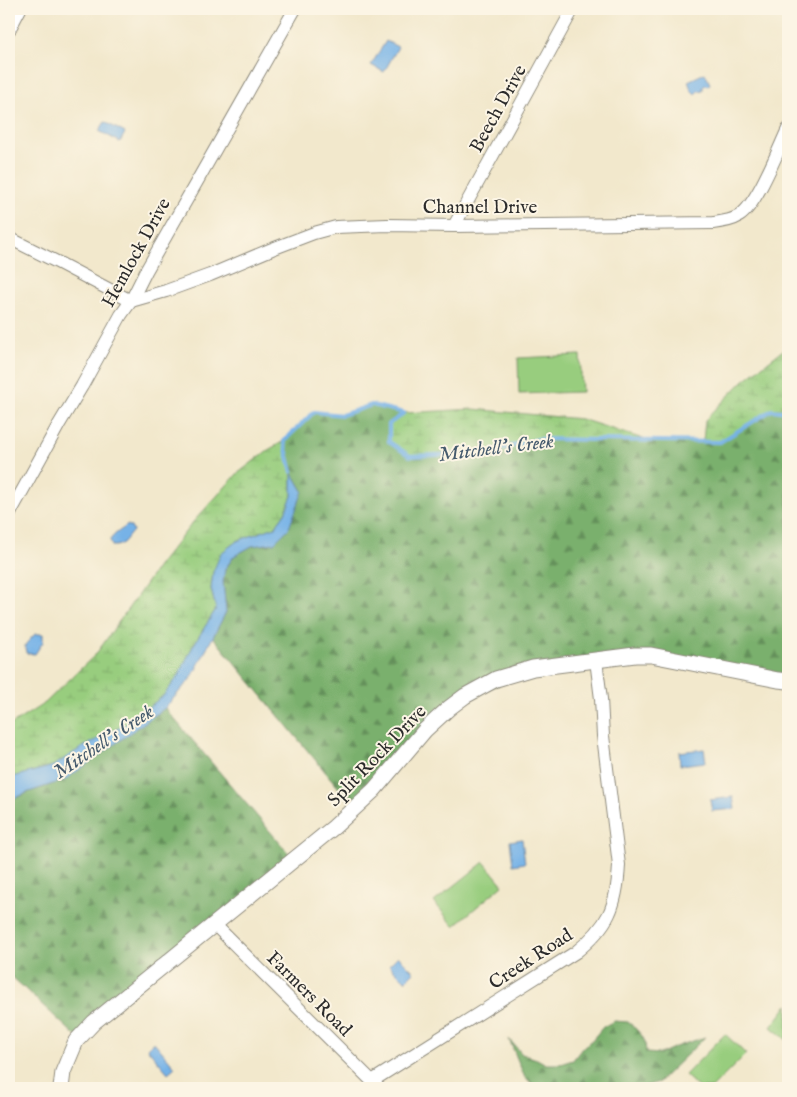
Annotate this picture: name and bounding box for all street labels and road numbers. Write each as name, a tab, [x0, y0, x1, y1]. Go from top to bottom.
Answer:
street label: Beech Drive	[465, 61, 533, 157]
street label: Hemlock Drive	[97, 194, 177, 312]
street label: Channel Drive	[423, 196, 538, 220]
street label: Split Rock Drive	[323, 700, 432, 812]
street label: Creek Road	[485, 923, 578, 996]
street label: Farmers Road	[261, 947, 357, 1043]

